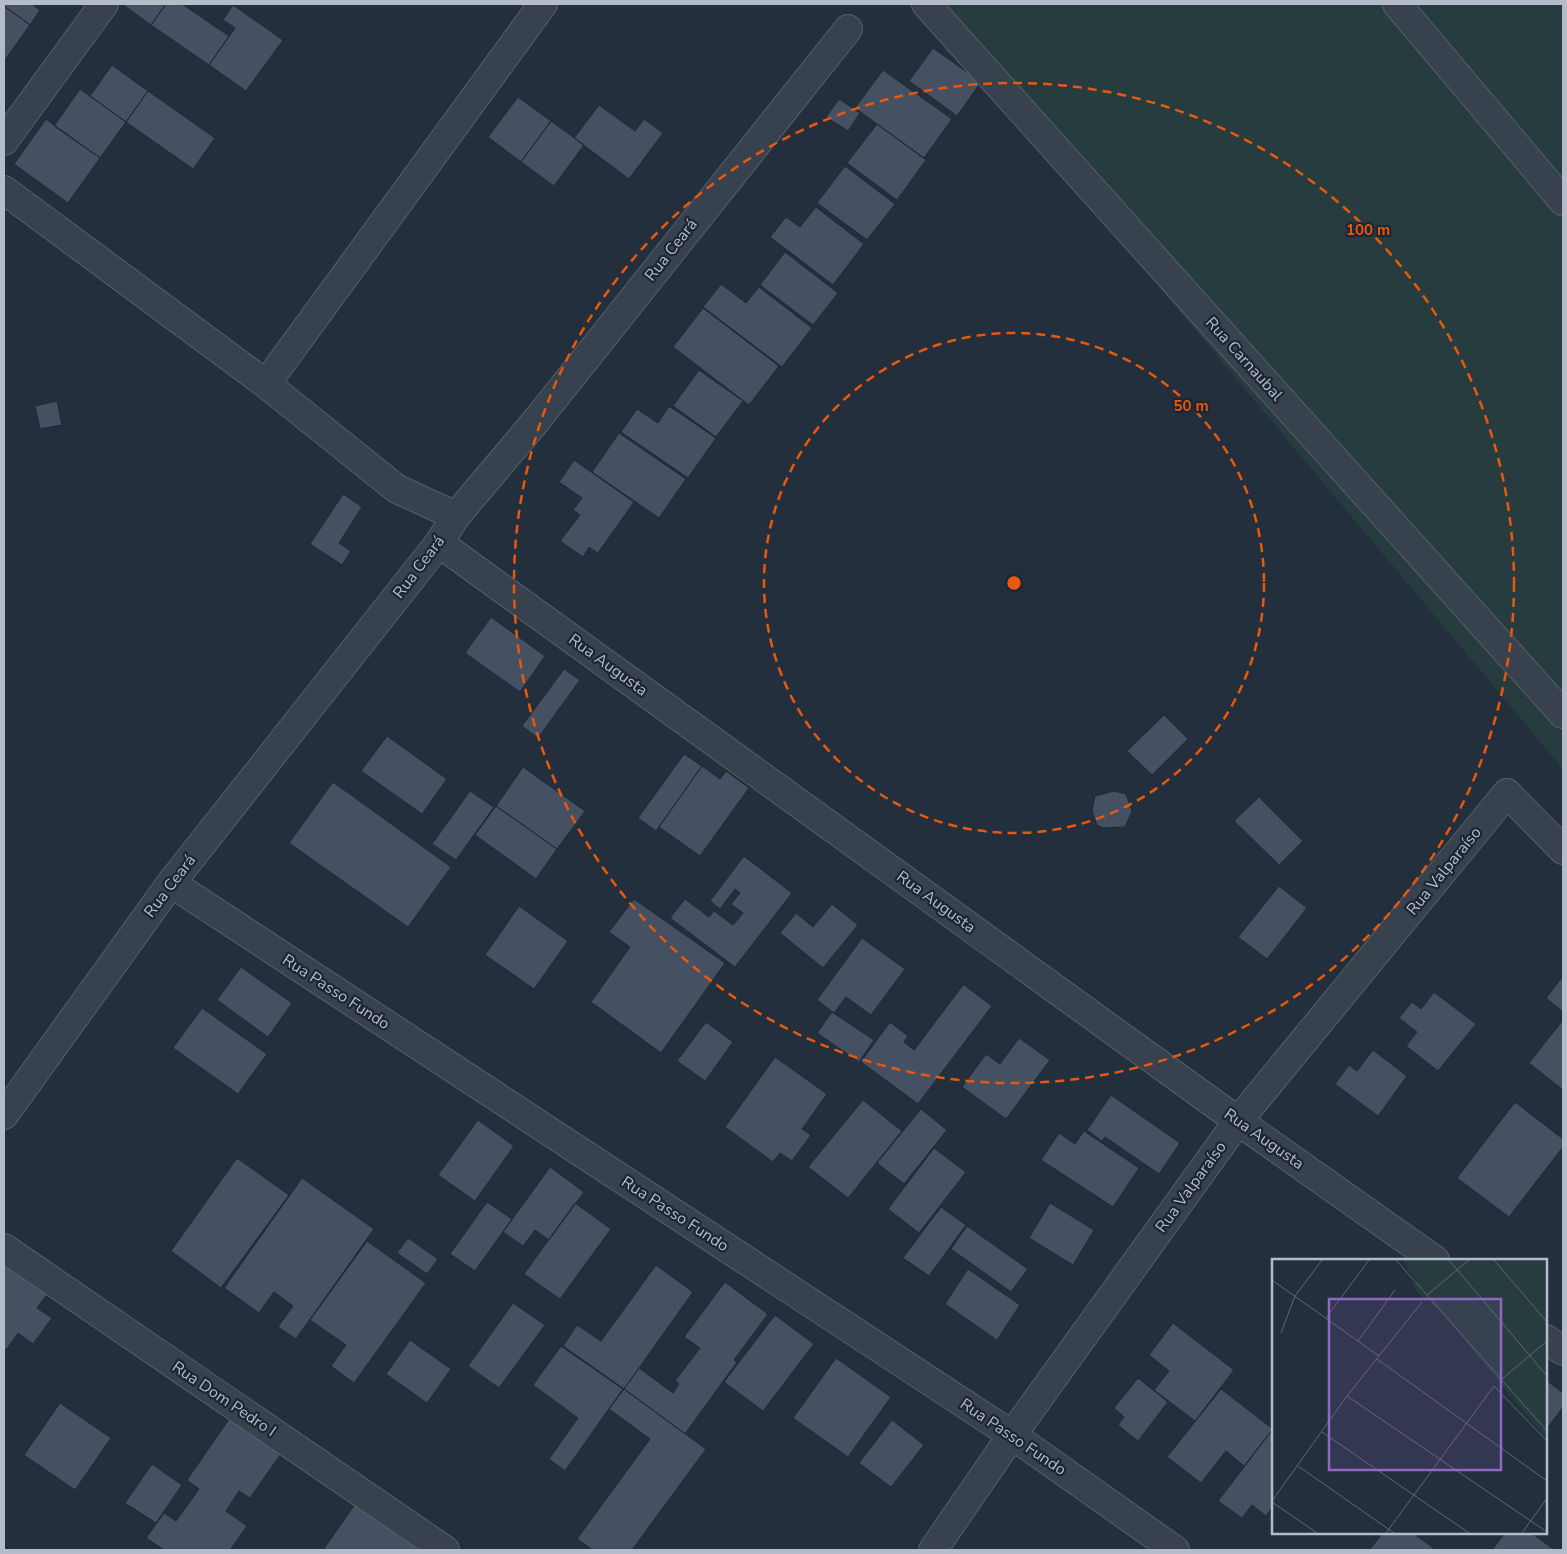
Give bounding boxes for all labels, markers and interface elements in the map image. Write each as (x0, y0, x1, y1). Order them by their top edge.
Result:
street label: Rua Ceará (640, 214, 702, 286)
text: 100 m (1346, 220, 1390, 240)
street label: Rua Carnaubal (1200, 312, 1288, 406)
text: 50 m (1173, 396, 1209, 416)
street label: Rua Ceará (388, 531, 450, 603)
centre of rings (1005, 574, 1023, 592)
street label: Rua Augusta (564, 629, 652, 701)
street label: Rua Valparaíso (1402, 822, 1487, 920)
street label: Rua Ceará (139, 850, 201, 922)
street label: Rua Augusta (892, 866, 980, 938)
street label: Rua Passo Fundo (278, 949, 394, 1035)
street label: Rua Augusta (1220, 1103, 1308, 1175)
street label: Rua Valparaíso (1150, 1137, 1232, 1237)
street label: Rua Passo Fundo (617, 1171, 733, 1257)
inset map (1272, 1259, 1547, 1534)
street label: Rua Dom Pedro I (168, 1356, 280, 1442)
street label: Rua Passo Fundo (956, 1393, 1071, 1481)

